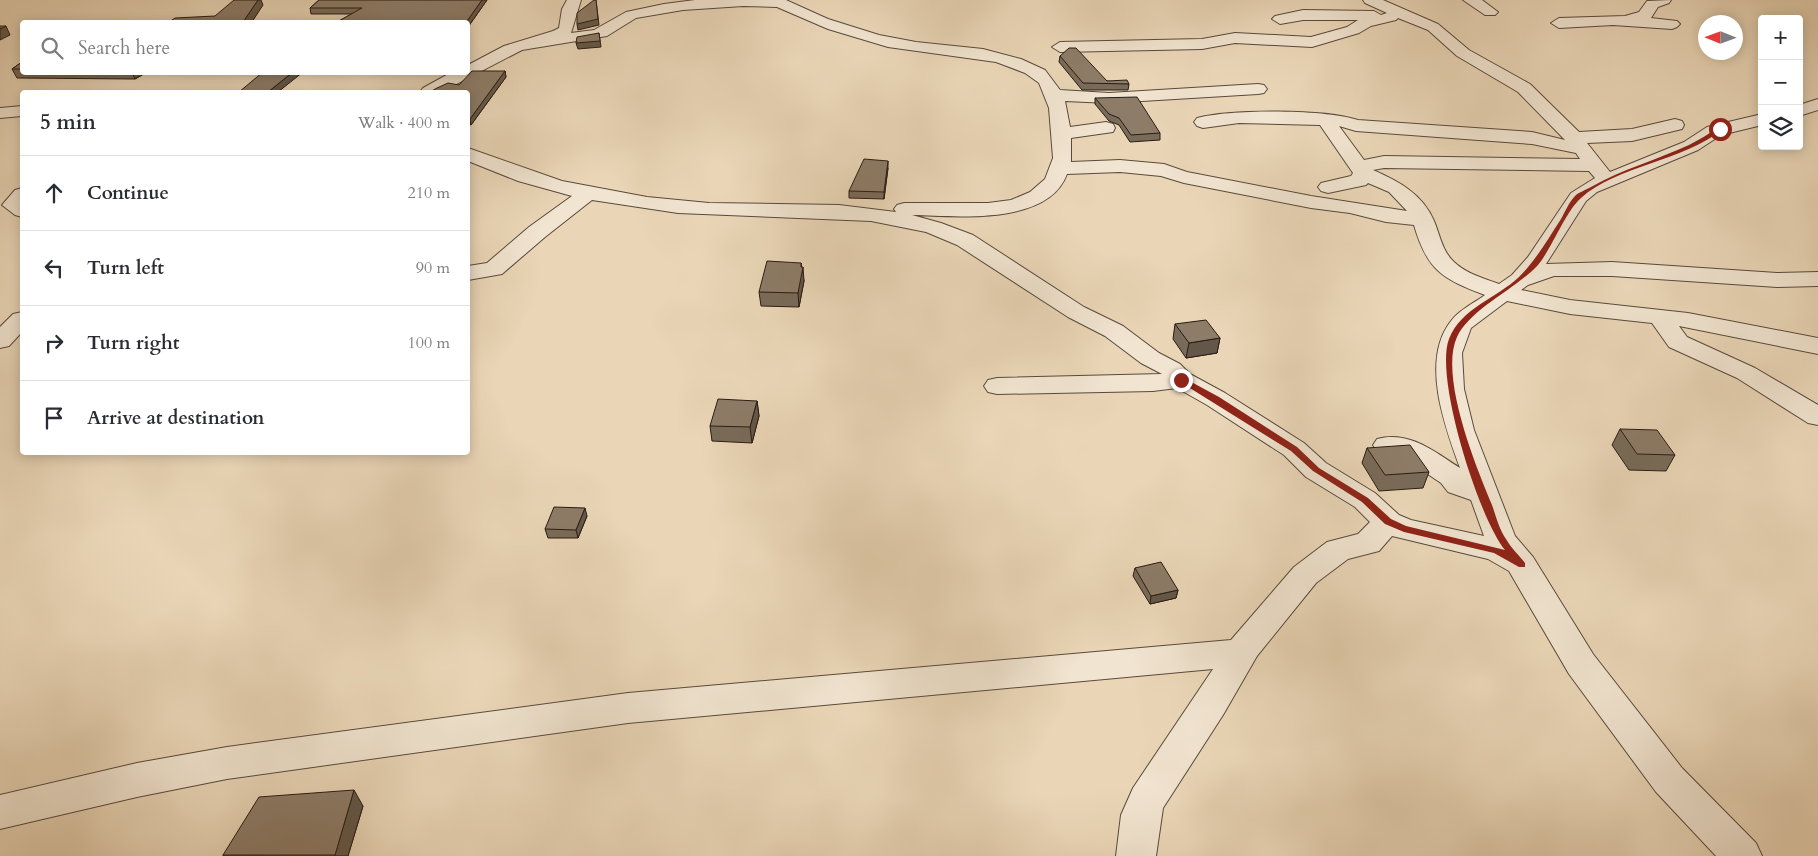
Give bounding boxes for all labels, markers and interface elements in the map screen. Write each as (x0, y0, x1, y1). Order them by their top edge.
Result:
north arrow (1698, 15, 1743, 60)
map controls (1758, 15, 1803, 150)
button: + (1758, 15, 1803, 60)
search box (20, 20, 470, 75)
icon: search (38, 34, 66, 62)
text: Search here (78, 35, 170, 61)
button: − (1758, 60, 1803, 105)
button: layers (1758, 105, 1803, 150)
text: 5 min (40, 108, 96, 137)
text: Walk · 400 m (358, 112, 450, 134)
route start (1709, 118, 1732, 141)
icon: ahead (40, 179, 68, 207)
text: Continue (87, 180, 169, 206)
text: 210 m (408, 182, 450, 204)
icon: left (40, 254, 68, 282)
text: Turn left (87, 255, 164, 281)
text: 90 m (416, 257, 450, 279)
icon: right (40, 329, 68, 357)
text: Turn right (87, 330, 179, 356)
text: 100 m (408, 332, 450, 354)
route end (1170, 369, 1193, 392)
icon: arrive (40, 404, 68, 432)
text: Arrive at destination (87, 405, 264, 431)

